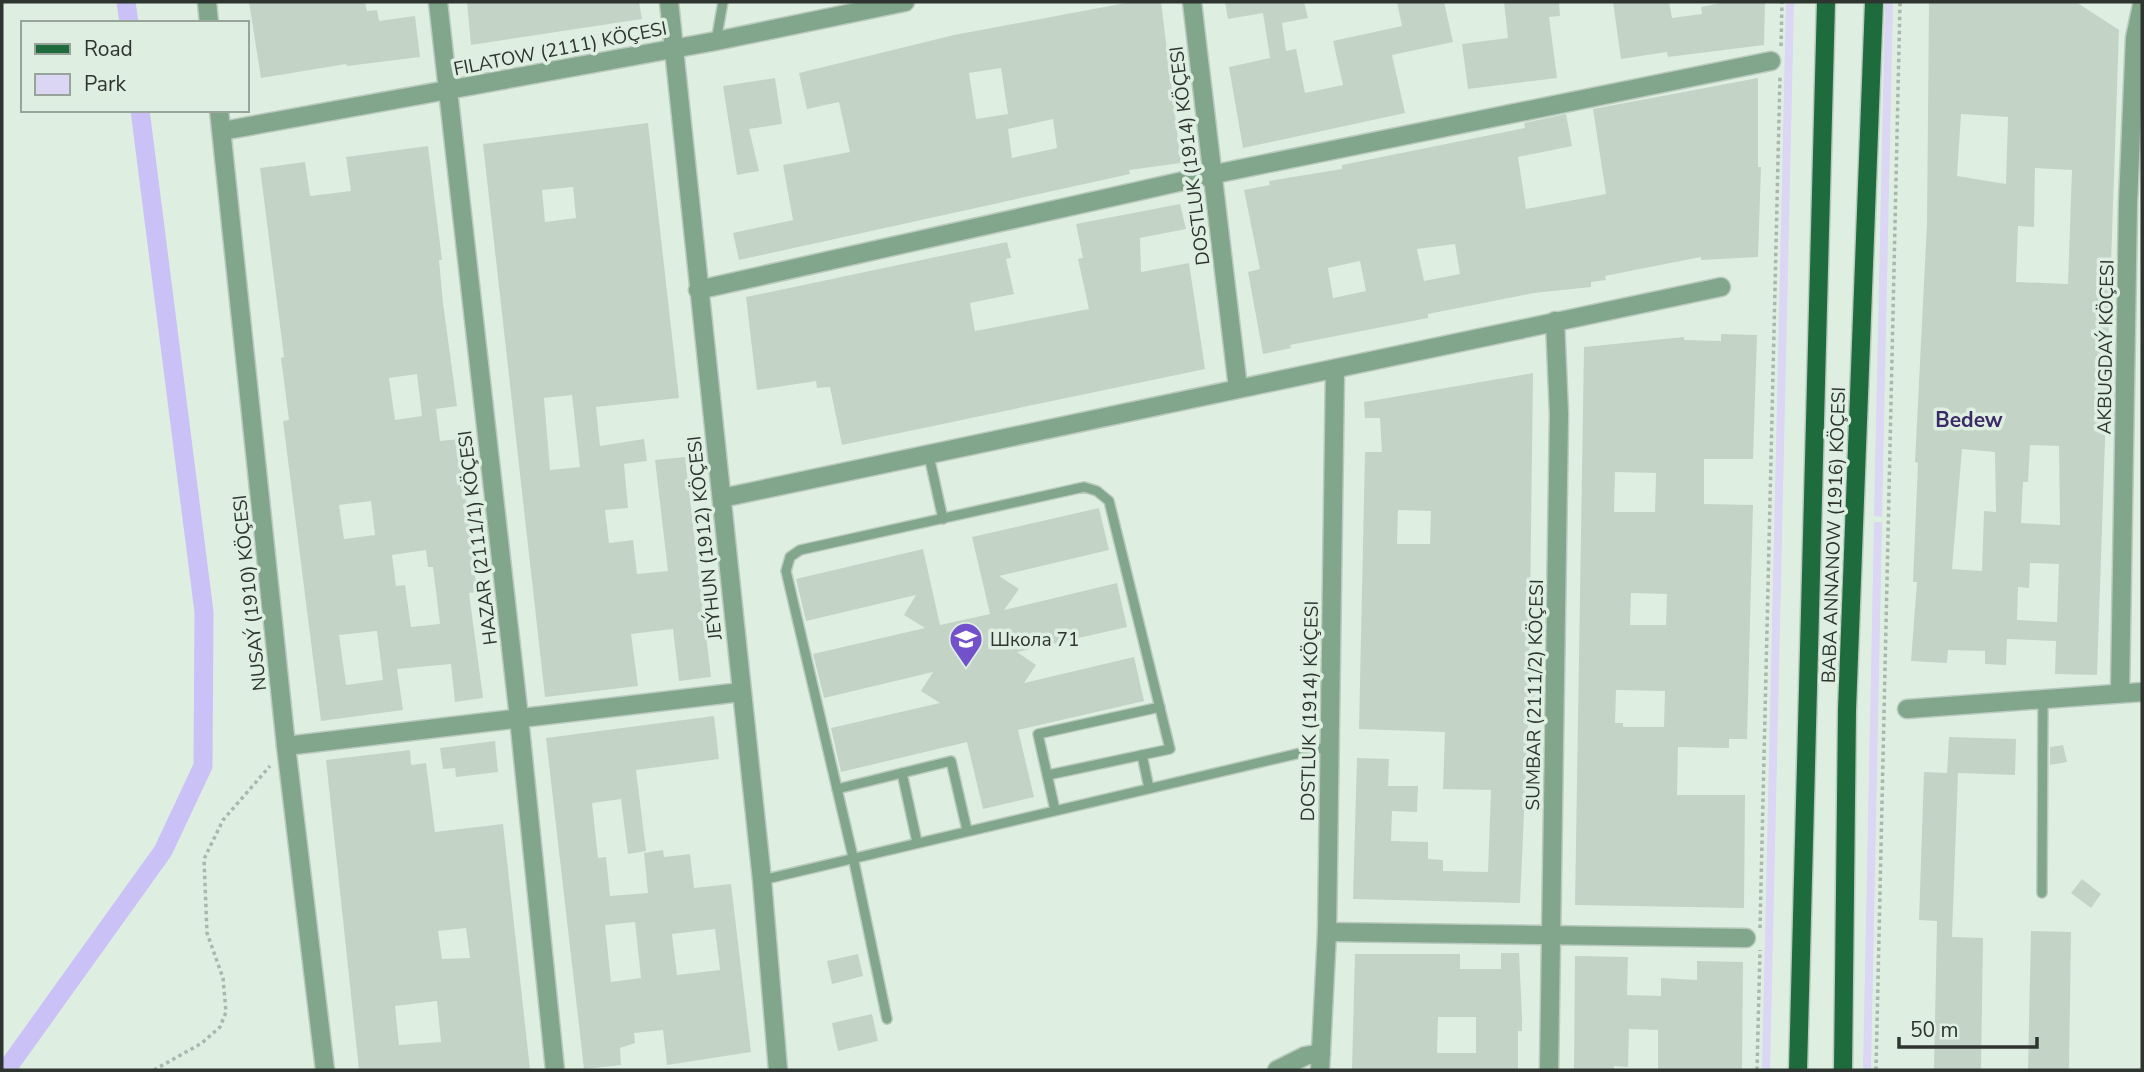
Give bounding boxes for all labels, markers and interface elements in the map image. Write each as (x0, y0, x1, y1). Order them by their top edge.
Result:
street label: FILATOW (2111) KÖÇESI (451, 16, 669, 82)
legend (21, 21, 248, 112)
text: Road (84, 35, 133, 63)
street label: DOSTLUK (1914) KÖÇESI (1164, 45, 1216, 267)
text: Park (84, 70, 126, 98)
street label: AKBUGDAÝ KÖÇESI (2091, 259, 2121, 435)
street label: BABA ANNANOW (1916) KÖÇESI (1816, 386, 1852, 684)
district label: Bedew (1935, 406, 2003, 434)
street label: HAZAR (2111/1) KÖÇESI (452, 429, 504, 647)
street label: JEÝHUN (1912) KÖÇESI (681, 435, 729, 642)
street label: NUSAÝ (1910) KÖÇESI (227, 494, 273, 692)
street label: SUMBAR (2111/2) KÖÇESI (1520, 579, 1550, 811)
street label: DOSTLUK (1914) KÖÇESI (1295, 601, 1325, 822)
school or university icon: Школа 71 (947, 620, 985, 669)
place label: Школа 71 (990, 627, 1079, 653)
scale bar (1899, 1006, 2037, 1050)
text: 50 m (1910, 1016, 1959, 1044)

